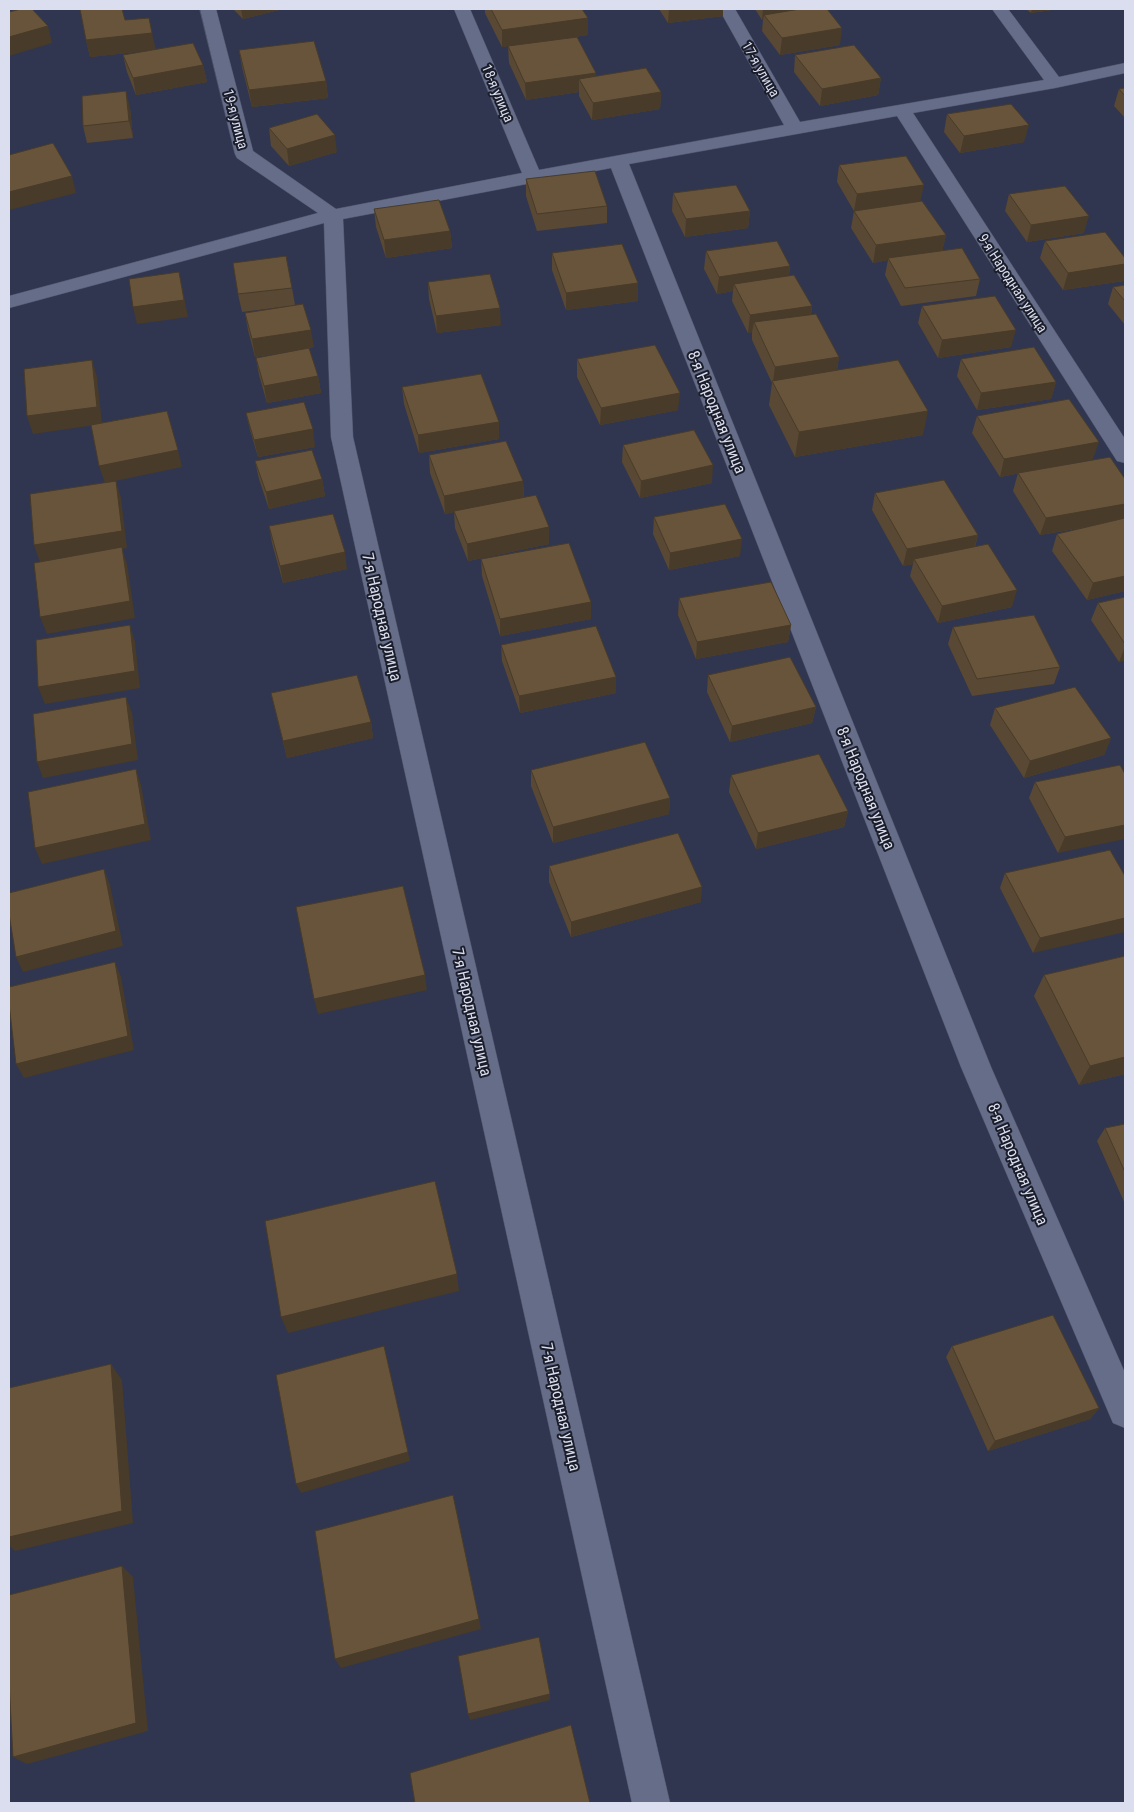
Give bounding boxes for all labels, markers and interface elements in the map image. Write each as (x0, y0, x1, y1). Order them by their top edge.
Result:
street label: 17-я улица (739, 39, 783, 99)
street label: 18-я улица (479, 62, 517, 124)
street label: 19-я улица (220, 87, 252, 151)
street label: 9-я Народная улица (975, 231, 1051, 335)
street label: 8-я Народная улица (684, 348, 750, 476)
street label: 7-я Народная улица (358, 551, 406, 683)
street label: 8-я Народная улица (833, 724, 899, 852)
street label: 7-я Народная улица (448, 946, 496, 1078)
street label: 8-я Народная улица (984, 1100, 1052, 1228)
street label: 7-я Народная улица (537, 1341, 585, 1473)

